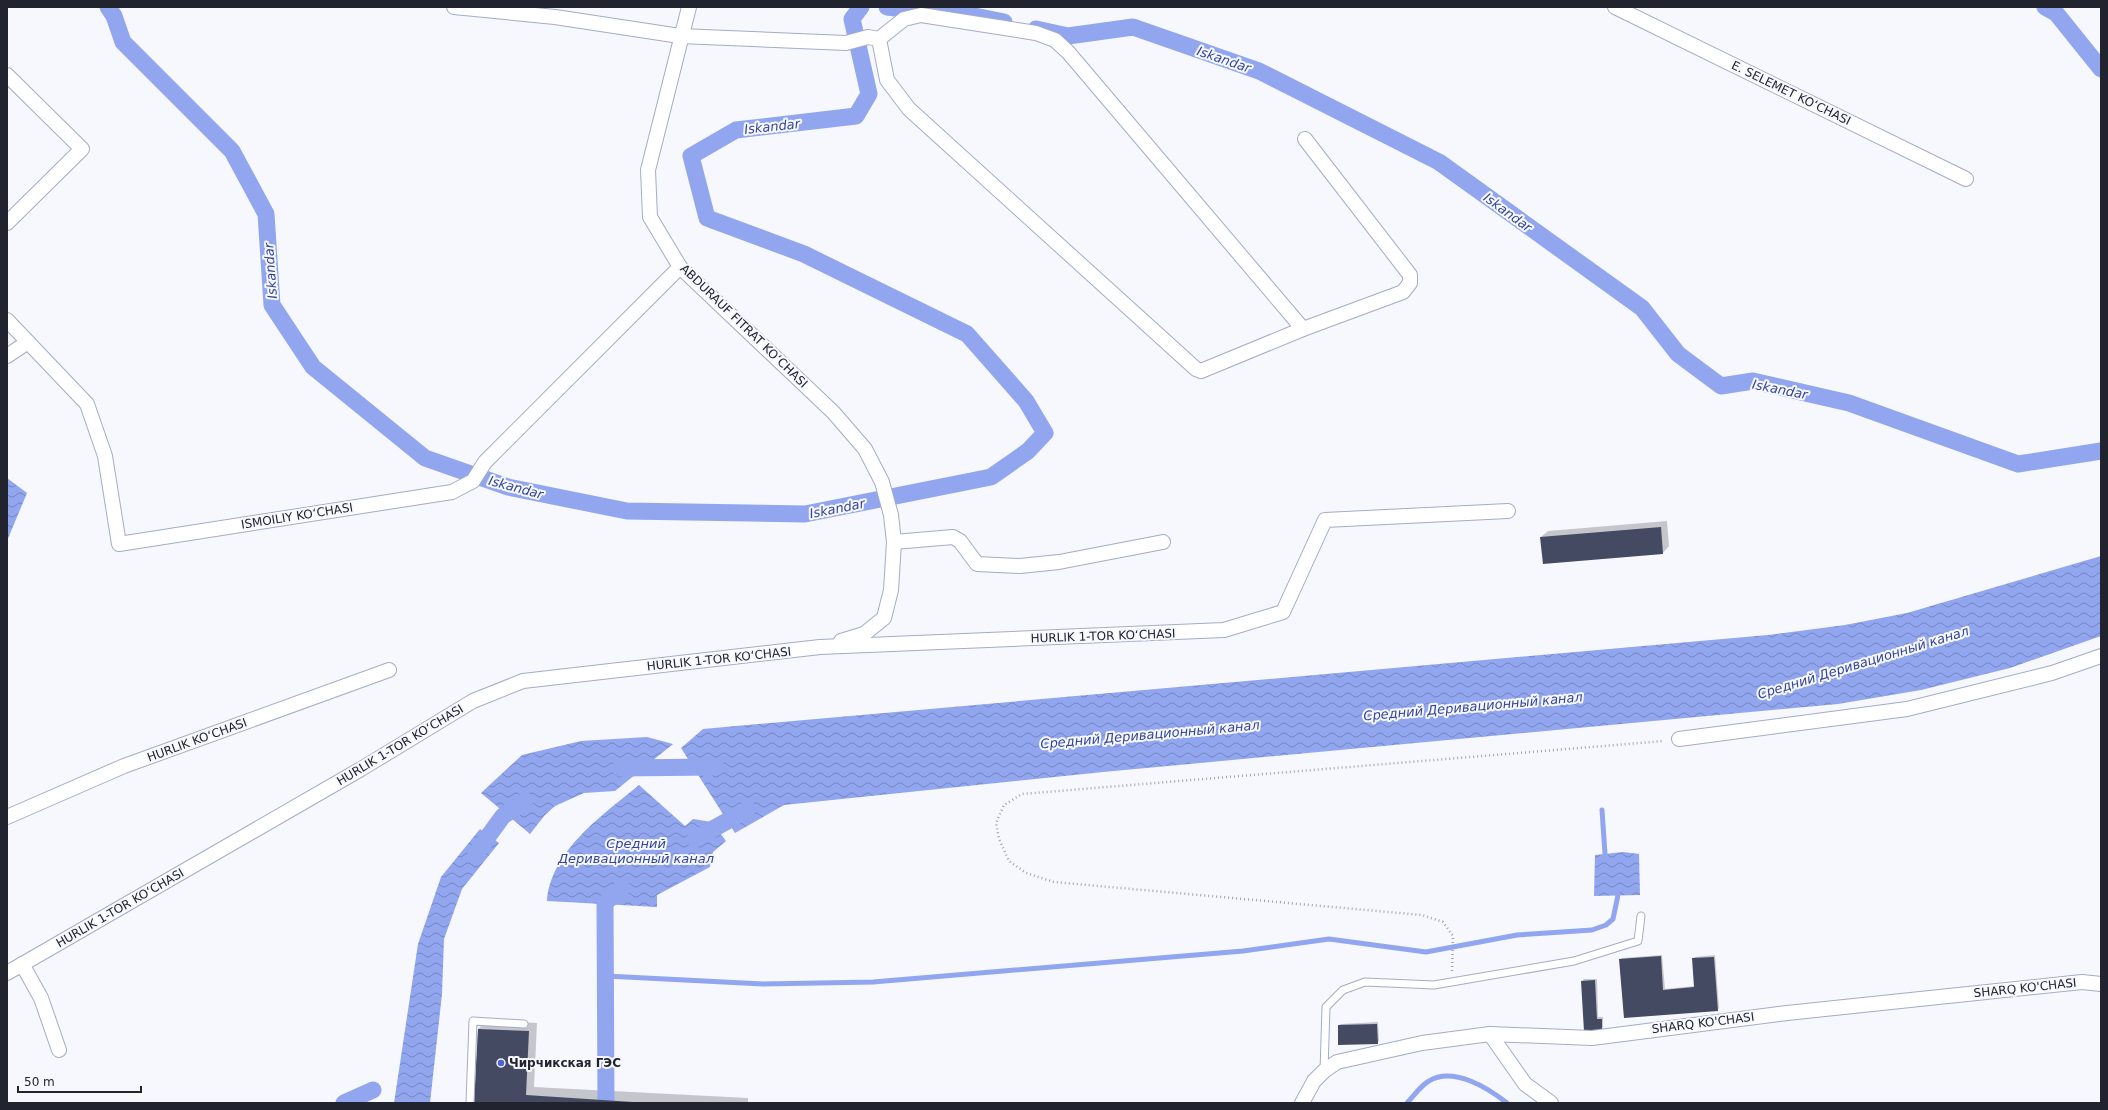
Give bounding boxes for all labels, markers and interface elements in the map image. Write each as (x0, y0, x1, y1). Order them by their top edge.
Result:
water label: Iskandar (1195, 43, 1254, 76)
street label: E. SELEMET KO‘CHASI (1729, 58, 1853, 128)
water label: Iskandar (743, 116, 802, 137)
water label: Iskandar (1481, 190, 1536, 236)
water label: Iskandar (261, 241, 280, 299)
street label: ABDURAUF FITRAT KO‘CHASI (678, 261, 810, 391)
water label: Iskandar (1751, 377, 1810, 403)
water label: Iskandar (487, 473, 546, 502)
water label: Iskandar (808, 495, 868, 521)
street label: ISMOILIY KO‘CHASI (240, 500, 354, 532)
water label: Средний Деривационный канал (1756, 623, 1971, 702)
street label: HURLIK 1-TOR KO‘CHASI (1030, 626, 1176, 646)
street label: HURLIK 1-TOR KO‘CHASI (646, 644, 792, 674)
water label: Средний Деривационный канал (1363, 689, 1583, 724)
street label: HURLIK 1-TOR KO‘CHASI (334, 702, 466, 788)
street label: HURLIK KO‘CHASI (145, 715, 249, 765)
water label: Средний Деривационный канал (1040, 717, 1260, 752)
water label: Средний Деривационный канал (557, 836, 714, 866)
street label: HURLIK 1-TOR KO‘CHASI (54, 866, 186, 950)
street label: SHARQ KO'CHASI (1973, 976, 2077, 1000)
street label: SHARQ KO'CHASI (1651, 1010, 1755, 1036)
place label: Чирчикская ГЭС (509, 1056, 621, 1070)
marker: Чирчикская ГЭС (496, 1058, 506, 1068)
scale bar (18, 1068, 141, 1094)
text: 50 m (24, 1075, 55, 1089)

